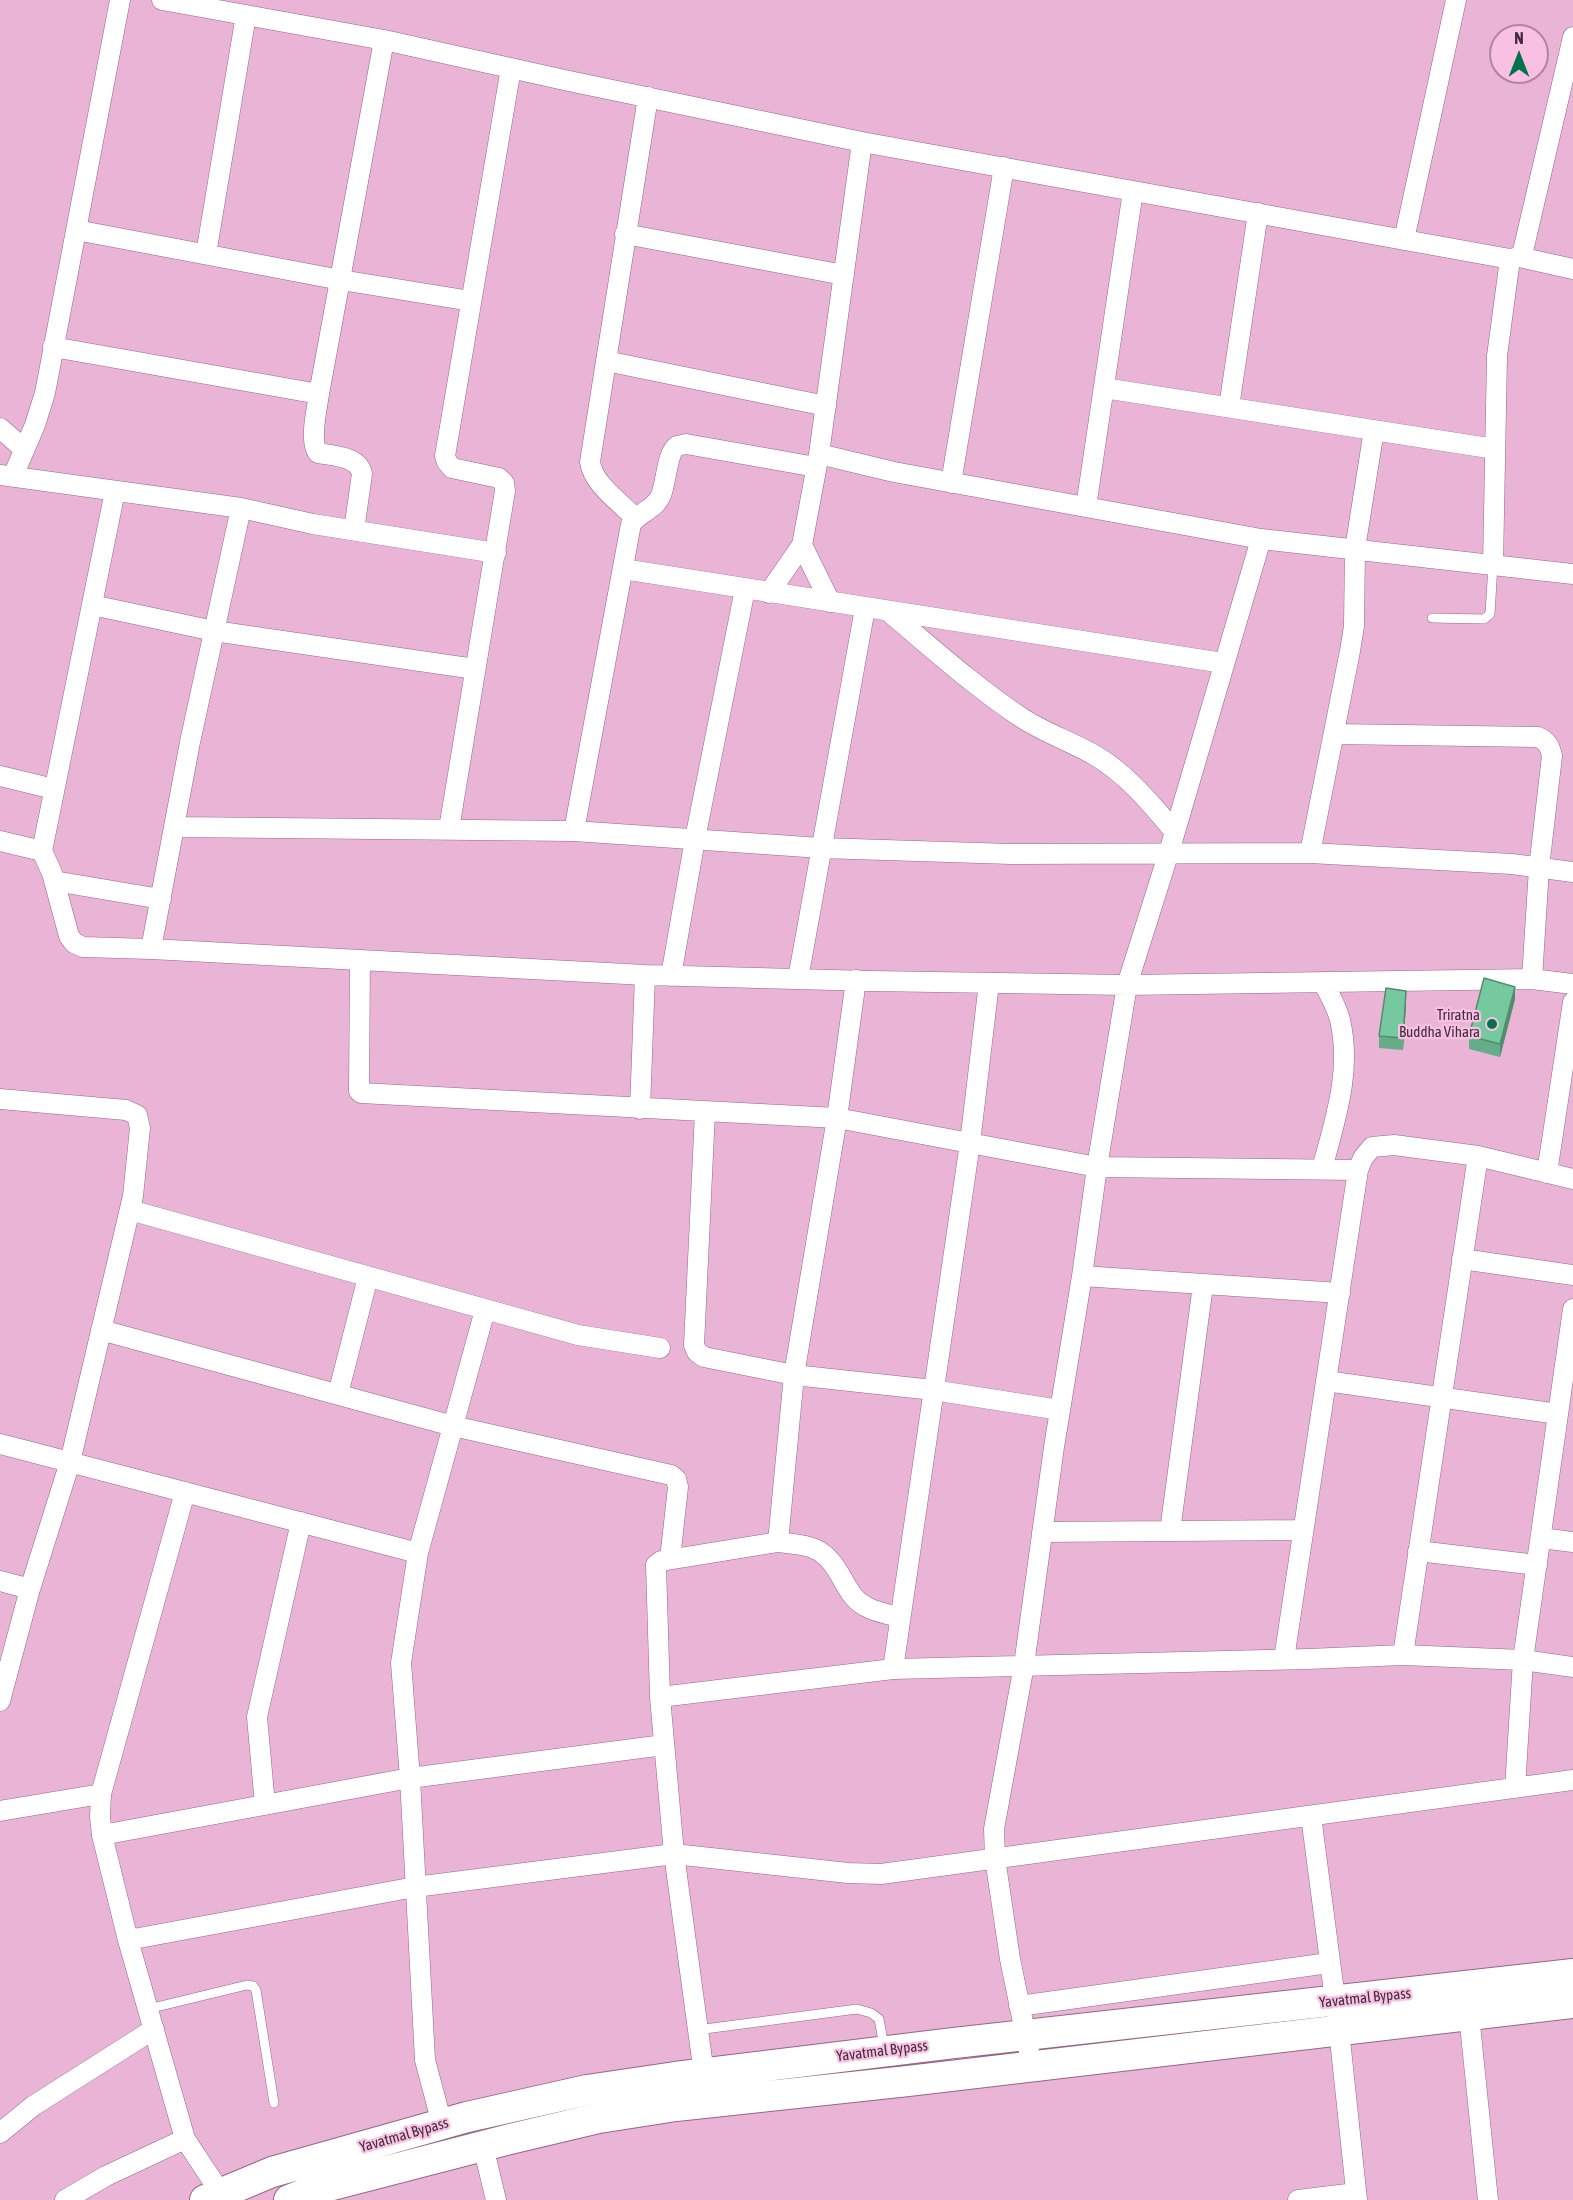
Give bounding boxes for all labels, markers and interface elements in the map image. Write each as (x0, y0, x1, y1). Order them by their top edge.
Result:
north arrow (1489, 24, 1549, 84)
text: N (1514, 29, 1524, 47)
place label: Triratna Buddha Vihara (1399, 1006, 1480, 1041)
marker: Triratna Buddha Vihara (1485, 1017, 1499, 1031)
street label: Yavatmal Bypass (1318, 1984, 1412, 2012)
street label: Yavatmal Bypass (835, 2036, 929, 2066)
street label: Yavatmal Bypass (357, 2114, 451, 2156)

